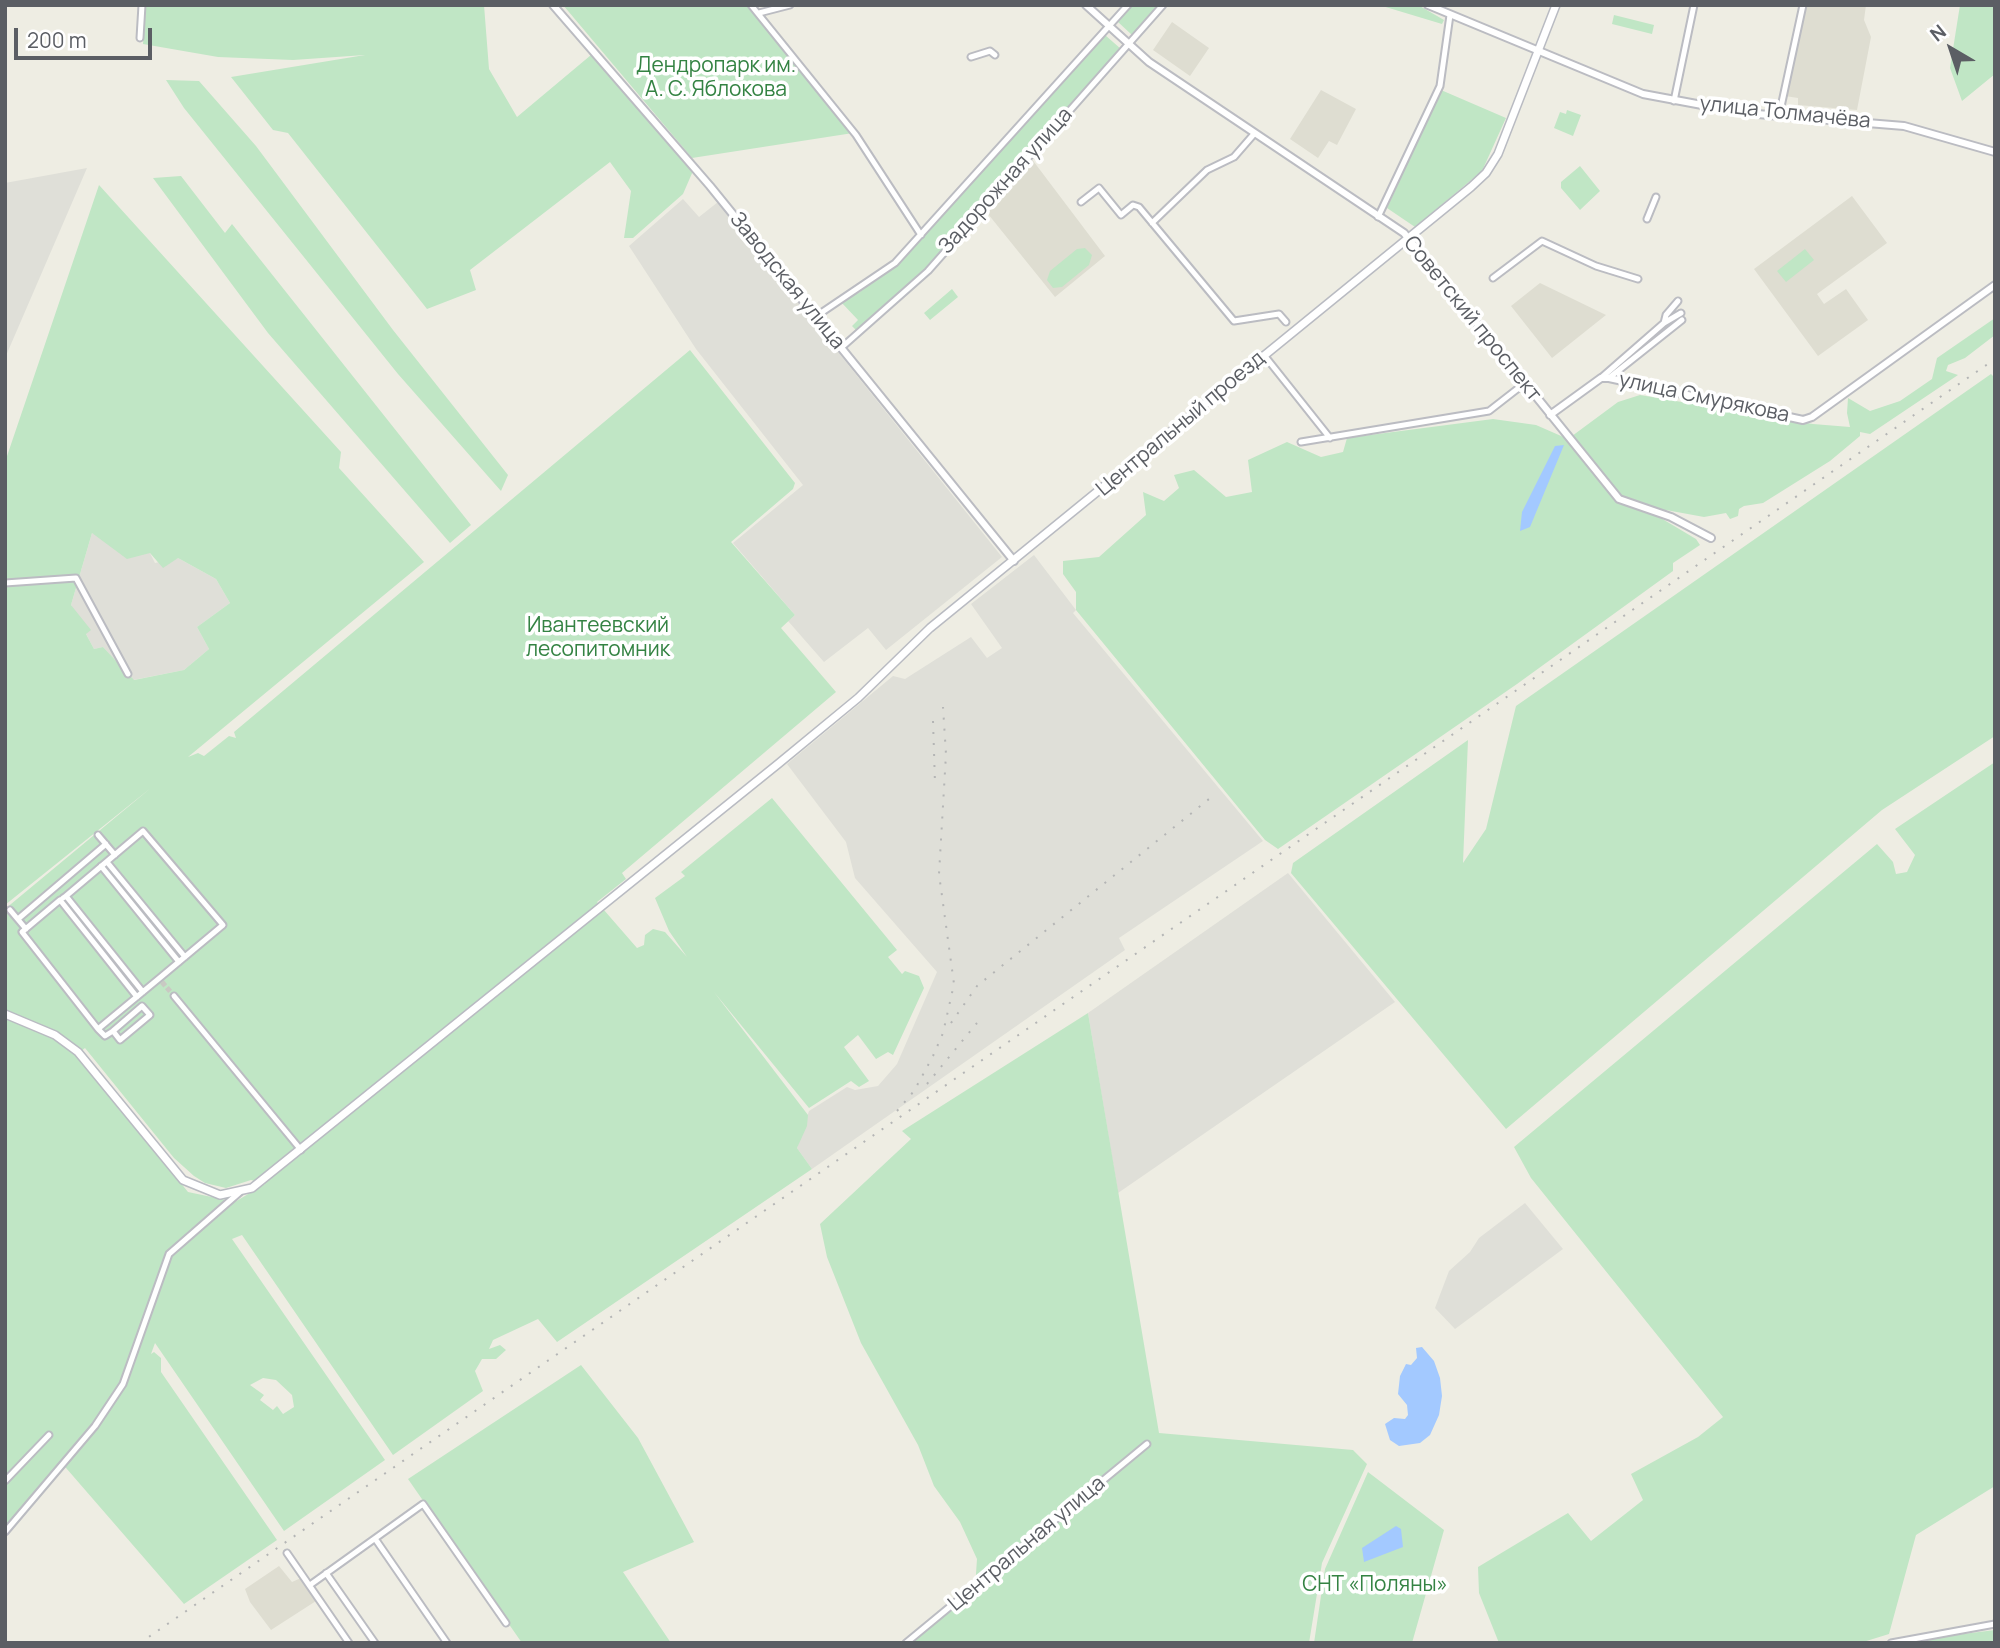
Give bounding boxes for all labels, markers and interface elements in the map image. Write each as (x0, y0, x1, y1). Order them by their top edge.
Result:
scale bar (18, 14, 156, 58)
north arrow (1916, 14, 1986, 84)
text: N (1924, 18, 1951, 47)
text: 200 m (27, 26, 87, 54)
park label: Дендропарк им. А. С. Яблокова (636, 53, 796, 103)
street label: улица Толмачёва (1698, 91, 1872, 135)
street label: Задорожная улица (934, 103, 1078, 259)
street label: Заводская улица (724, 207, 850, 355)
street label: Советский проспект (1398, 231, 1546, 407)
street label: Центральный проезд (1092, 346, 1270, 502)
street label: улица Смурякова (1616, 368, 1792, 428)
park label: Ивантеевский лесопитомник (526, 613, 670, 663)
street label: Центральная улица (944, 1471, 1110, 1617)
park label: СНТ «Поляны» (1302, 1572, 1448, 1598)

